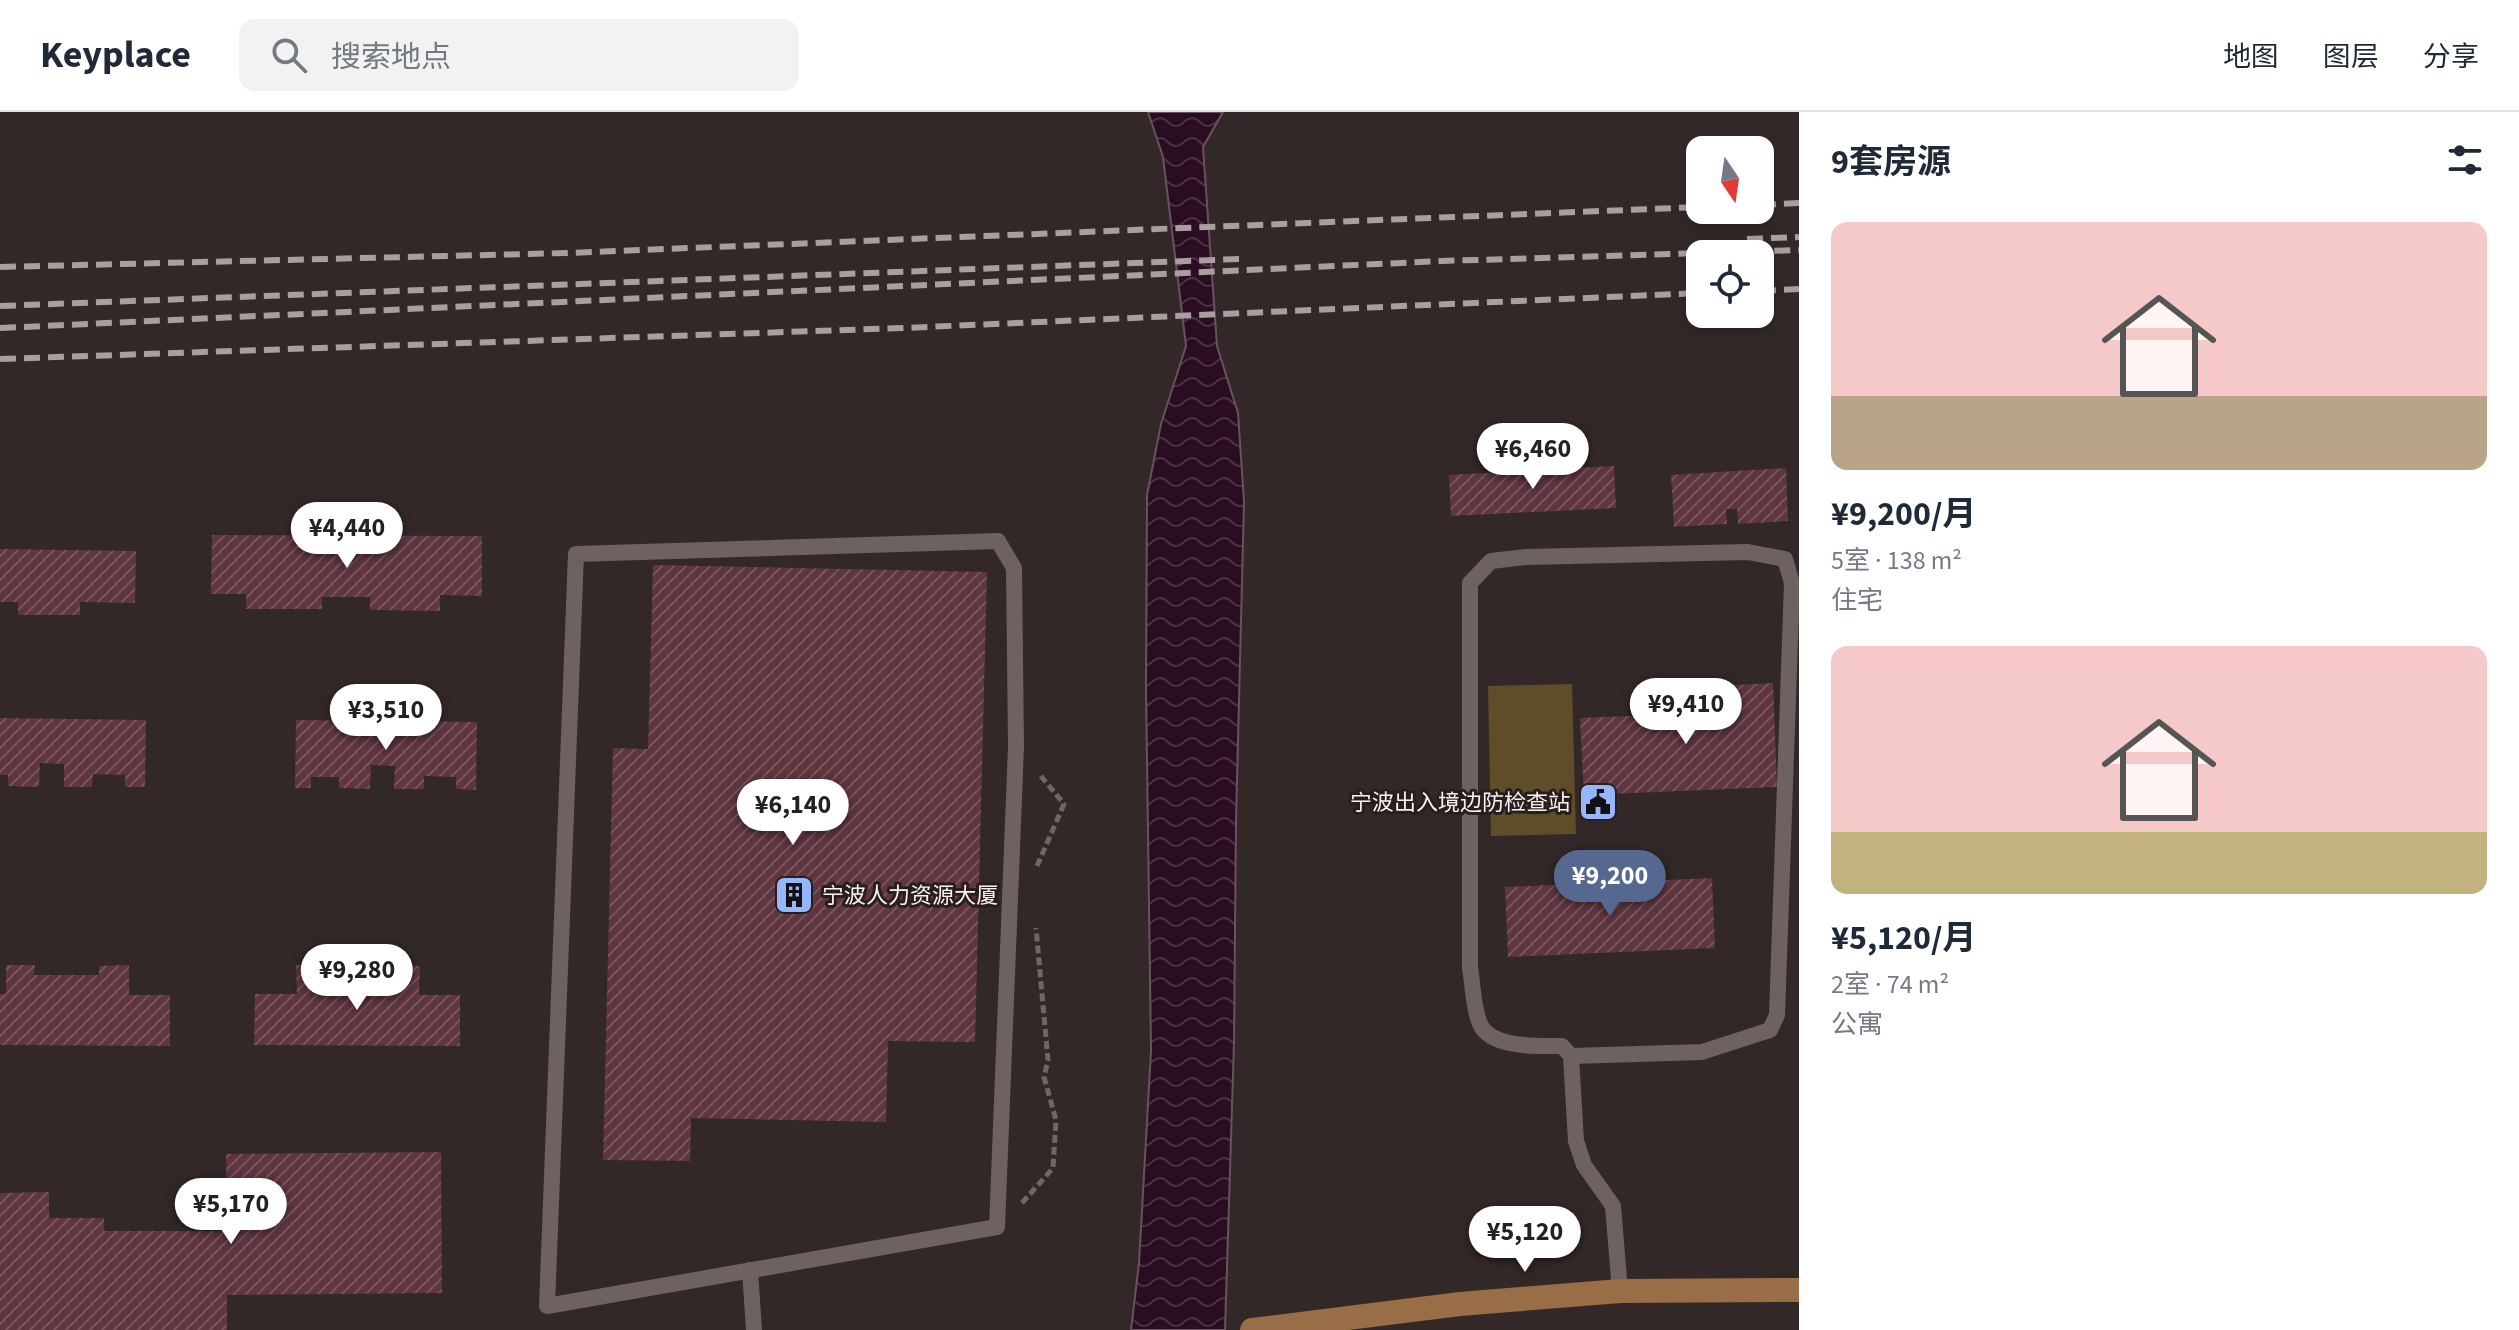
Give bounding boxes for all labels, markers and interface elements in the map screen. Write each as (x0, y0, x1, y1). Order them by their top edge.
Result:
search box (239, 19, 799, 91)
text: Keyplace (40, 28, 191, 82)
icon: search (267, 33, 311, 77)
text: 搜索地点 (331, 36, 451, 79)
text: 地图 (2223, 37, 2279, 77)
text: 图层 (2323, 37, 2379, 77)
text: 分享 (2423, 37, 2479, 77)
north arrow (1686, 136, 1774, 224)
map controls (1686, 136, 1774, 328)
text: 9套房源 (1831, 138, 1951, 187)
icon: filters (2443, 138, 2487, 182)
button: locate (1686, 240, 1774, 328)
icon: home (2087, 274, 2231, 418)
pin: ¥6,460 (1468, 423, 1598, 491)
text: ¥6,460 (1495, 430, 1571, 467)
text: ¥9,200/月 (1831, 490, 1977, 539)
pin: ¥4,440 (282, 502, 412, 570)
text: ¥4,440 (309, 509, 385, 546)
text: 5室 · 138 m² (1831, 542, 1962, 579)
text: 住宅 (1831, 582, 1883, 619)
pin: ¥9,410 (1621, 678, 1751, 746)
pin: ¥3,510 (321, 684, 451, 752)
text: ¥9,410 (1648, 685, 1724, 722)
text: ¥3,510 (348, 691, 424, 728)
icon: home (2087, 698, 2231, 842)
pin: ¥6,140 (728, 779, 858, 847)
public building icon: 宁波出入境边防检查站 (1577, 781, 1619, 823)
text: ¥6,140 (755, 786, 831, 823)
place label: 宁波出入境边防检查站 (1350, 787, 1570, 819)
pin: ¥9,200 (1545, 850, 1675, 918)
text: ¥9,200 (1572, 857, 1648, 894)
building icon: 宁波人力资源大厦 (773, 874, 815, 916)
place label: 宁波人力资源大厦 (822, 880, 998, 912)
text: ¥5,120/月 (1831, 914, 1977, 963)
pin: ¥9,280 (292, 944, 422, 1012)
text: ¥9,280 (319, 951, 395, 988)
text: 2室 · 74 m² (1831, 966, 1949, 1003)
text: 公寓 (1831, 1006, 1883, 1043)
pin: ¥5,170 (166, 1178, 296, 1246)
text: ¥5,170 (193, 1185, 269, 1222)
pin: ¥5,120 (1460, 1206, 1590, 1274)
text: ¥5,120 (1487, 1213, 1563, 1250)

